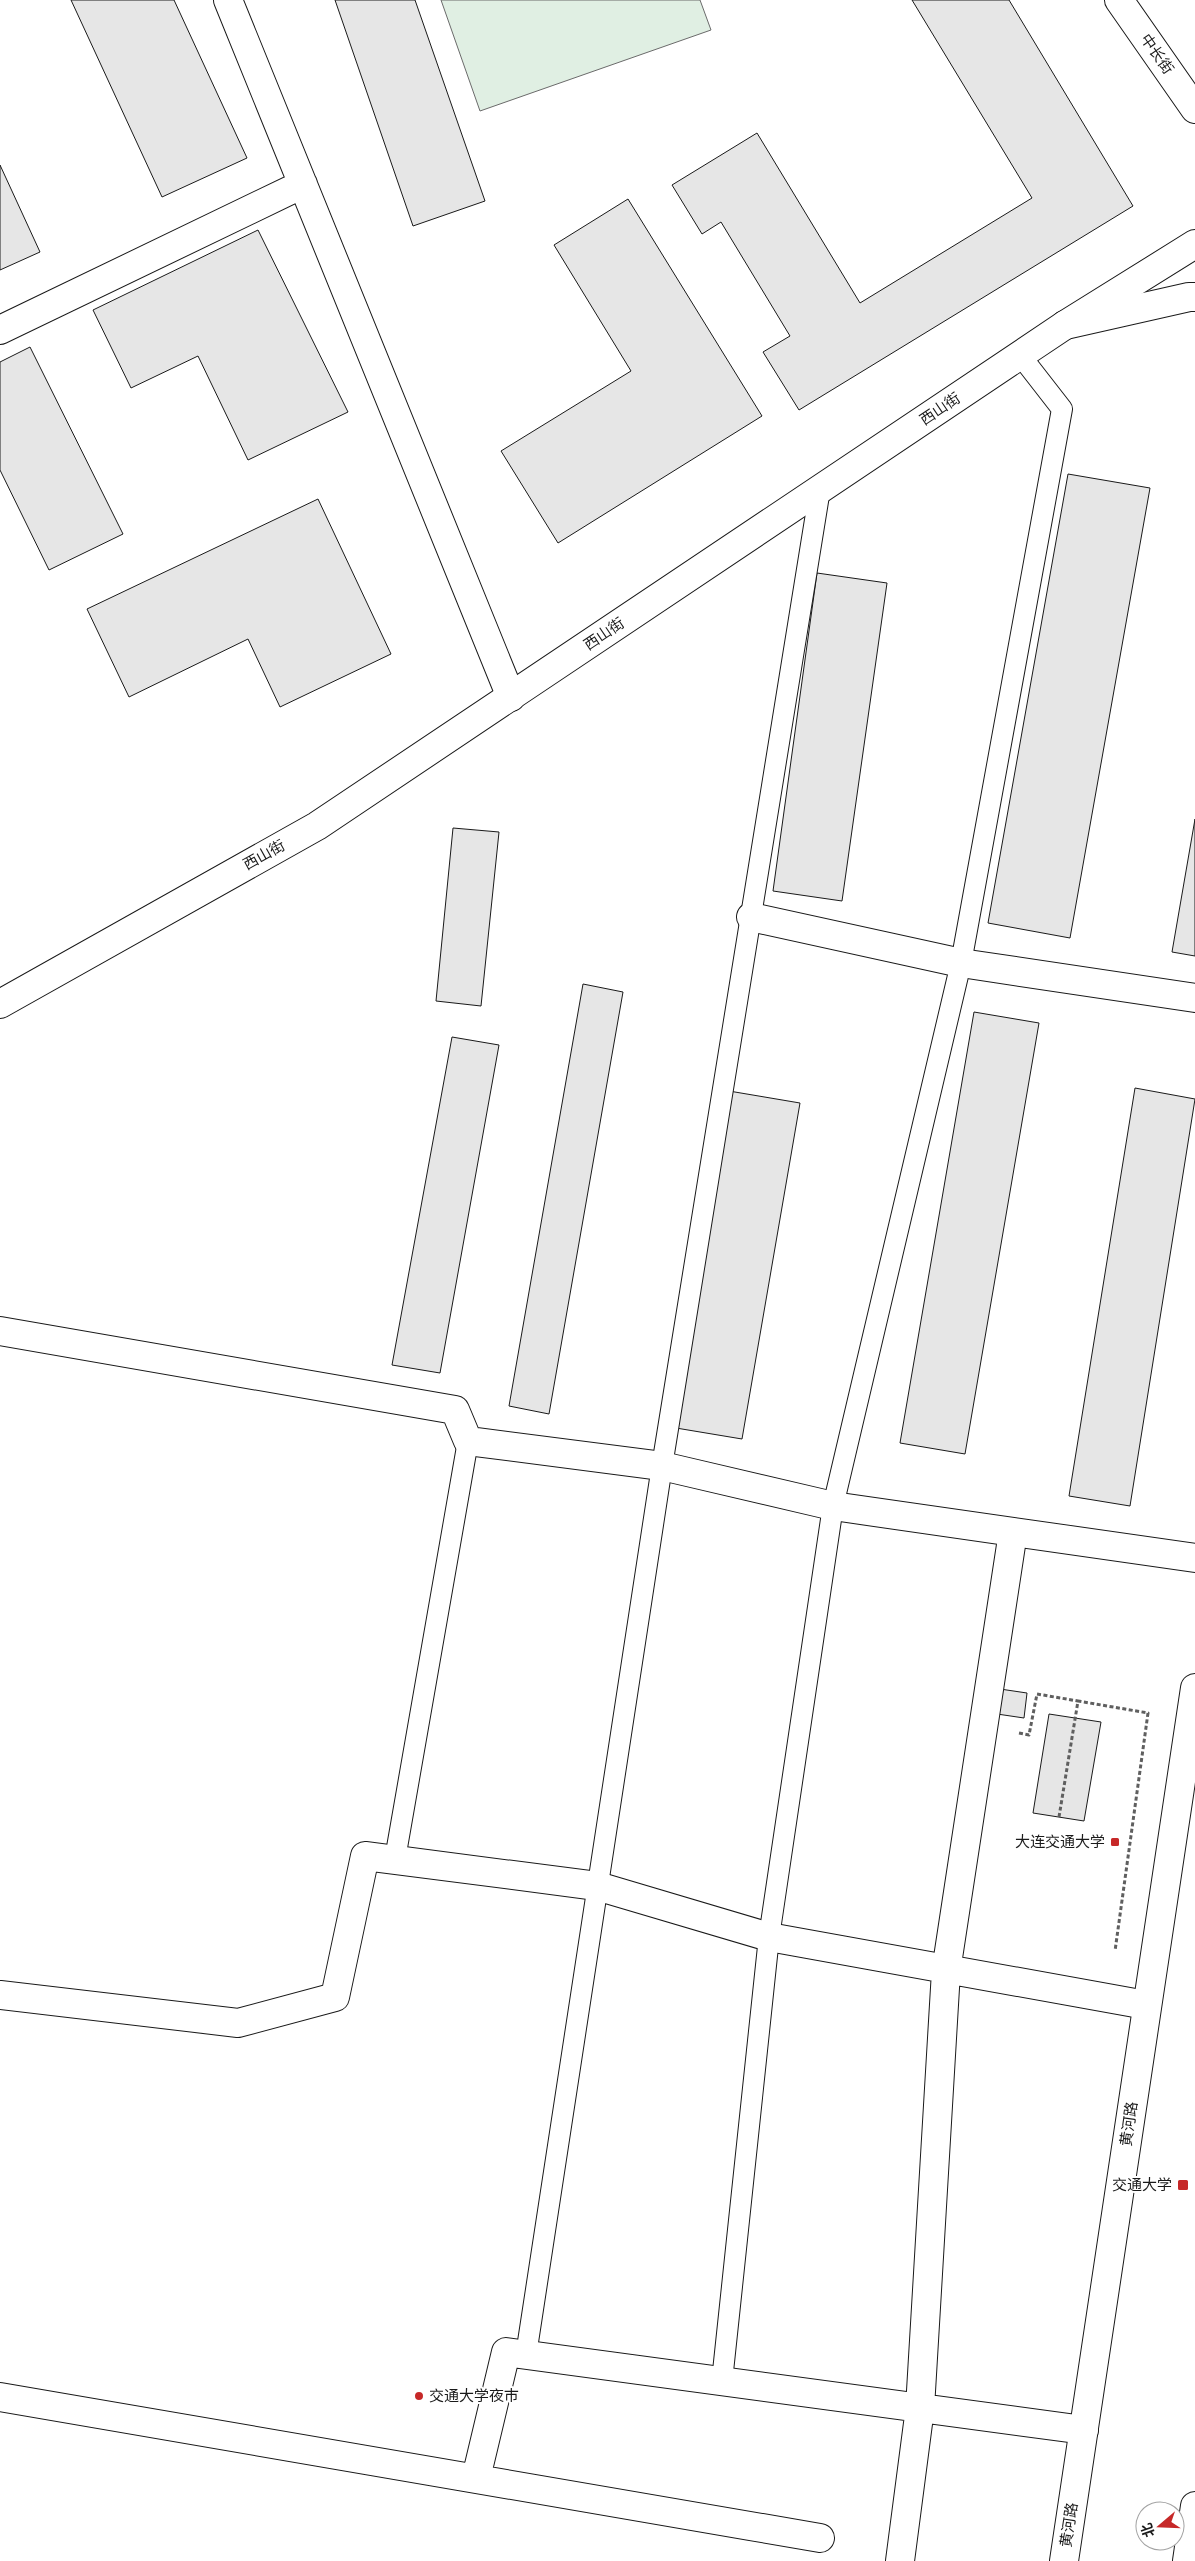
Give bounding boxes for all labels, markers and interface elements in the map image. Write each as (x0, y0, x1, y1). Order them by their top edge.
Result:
street label: 中长街 (1137, 30, 1178, 78)
street label: 西山街 (916, 388, 964, 429)
street label: 西山街 (580, 613, 628, 654)
street label: 西山街 (239, 835, 288, 874)
place label: 大连交通大学 (1015, 1832, 1105, 1851)
marker: 大连交通大学 (1109, 1836, 1121, 1848)
street label: 黄河路 (1116, 2100, 1141, 2148)
place label: 交通大学 (1112, 2175, 1172, 2194)
marker: 交通大学 (1176, 2178, 1190, 2192)
place label: 交通大学夜巿 (429, 2386, 519, 2405)
marker: 交通大学夜巿 (413, 2390, 425, 2402)
street label: 黄河路 (1056, 2501, 1081, 2549)
north arrow (1135, 2501, 1185, 2551)
text: 北 (1137, 2521, 1158, 2540)

